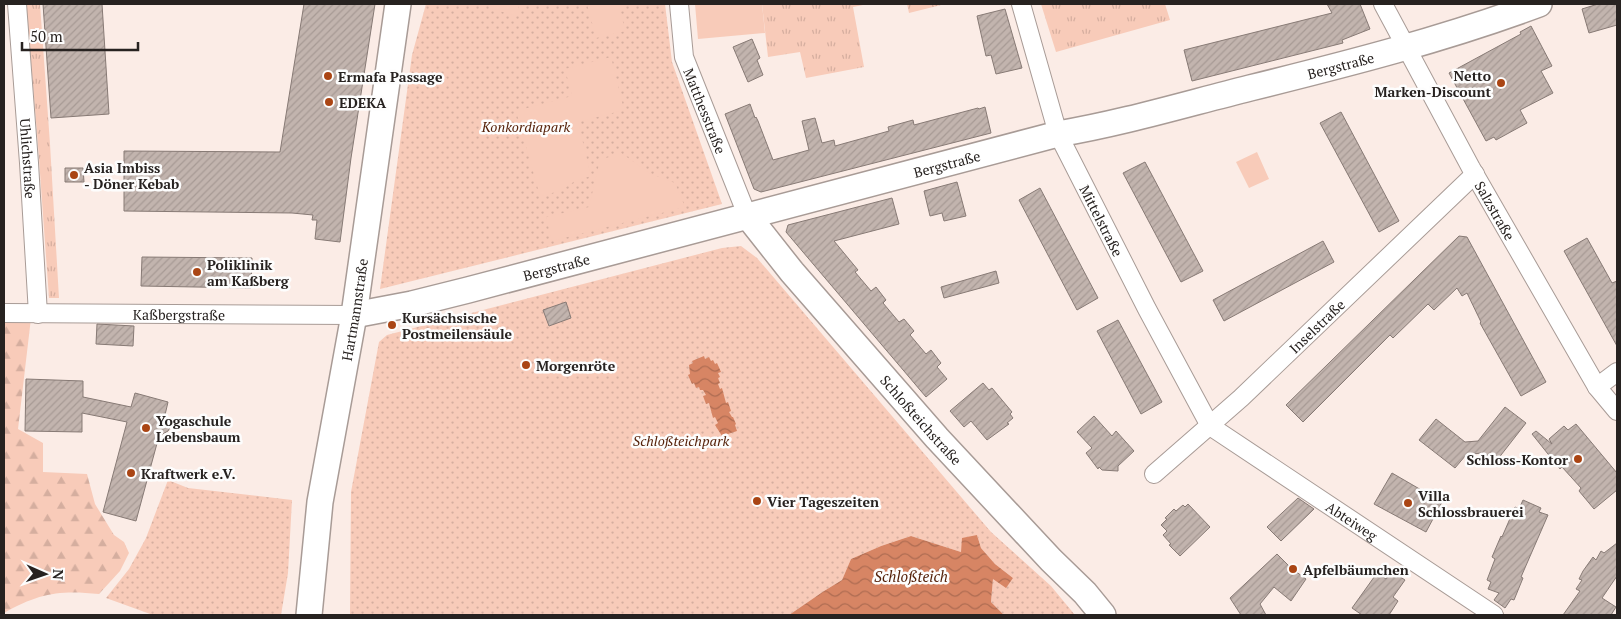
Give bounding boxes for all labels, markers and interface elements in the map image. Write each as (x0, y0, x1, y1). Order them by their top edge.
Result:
scale bar (22, 20, 139, 52)
text: 50 m (30, 26, 63, 46)
street label: Bergstraße (1305, 47, 1376, 83)
street label: Matthesstraße (680, 65, 731, 156)
place label: Netto Marken-Discount (1374, 66, 1491, 101)
place label: Ermafa Passage (338, 67, 443, 86)
marker: Ermafa Passage (322, 70, 334, 82)
marker: Netto Marken-Discount (1495, 77, 1507, 89)
place label: EDEKA (339, 93, 387, 112)
marker: EDEKA (323, 96, 335, 108)
park label: Konkordiapark (481, 117, 571, 136)
street label: Uhlichstraße (16, 118, 41, 199)
street label: Bergstraße (911, 146, 982, 181)
place label: Asia Imbiss - Döner Kebab (84, 158, 179, 193)
marker: Asia Imbiss - Döner Kebab (68, 169, 80, 181)
street label: Salzstraße (1471, 177, 1520, 243)
street label: Mittelstraße (1076, 181, 1128, 259)
street label: Bergstraße (521, 249, 592, 285)
place label: Poliklinik am Kaßberg (207, 255, 290, 290)
street label: Hartmannstraße (336, 257, 371, 362)
marker: Poliklinik am Kaßberg (191, 266, 203, 278)
street label: Inselstraße (1285, 295, 1348, 357)
street label: Kaßbergstraße (133, 304, 225, 324)
place label: Kursächsische Postmeilensäule (402, 308, 513, 343)
marker: Kursächsische Postmeilensäule (386, 319, 398, 331)
place label: Morgenröte (536, 356, 616, 375)
marker: Morgenröte (520, 359, 532, 371)
street label: Schloßteichstraße (877, 371, 966, 469)
place label: Yogaschule Lebensbaum (156, 411, 241, 446)
marker: Yogaschule Lebensbaum (140, 422, 152, 434)
park label: Schloßteichpark (633, 431, 729, 450)
place label: Schloss-Kontor (1466, 450, 1568, 469)
marker: Schloss-Kontor (1572, 453, 1584, 465)
place label: Kraftwerk e.V. (141, 464, 236, 483)
marker: Kraftwerk e.V. (125, 467, 137, 479)
place label: Villa Schlossbrauerei (1418, 486, 1524, 521)
place label: Vier Tageszeiten (767, 492, 879, 511)
marker: Vier Tageszeiten (751, 495, 763, 507)
street label: Abteiweg (1323, 497, 1382, 545)
marker: Villa Schlossbrauerei (1402, 497, 1414, 509)
north arrow (20, 549, 70, 599)
place label: Apfelbäumchen (1303, 560, 1409, 579)
marker: Apfelbäumchen (1287, 563, 1299, 575)
water label: Schloßteich (874, 566, 948, 586)
text: N (49, 569, 68, 580)

